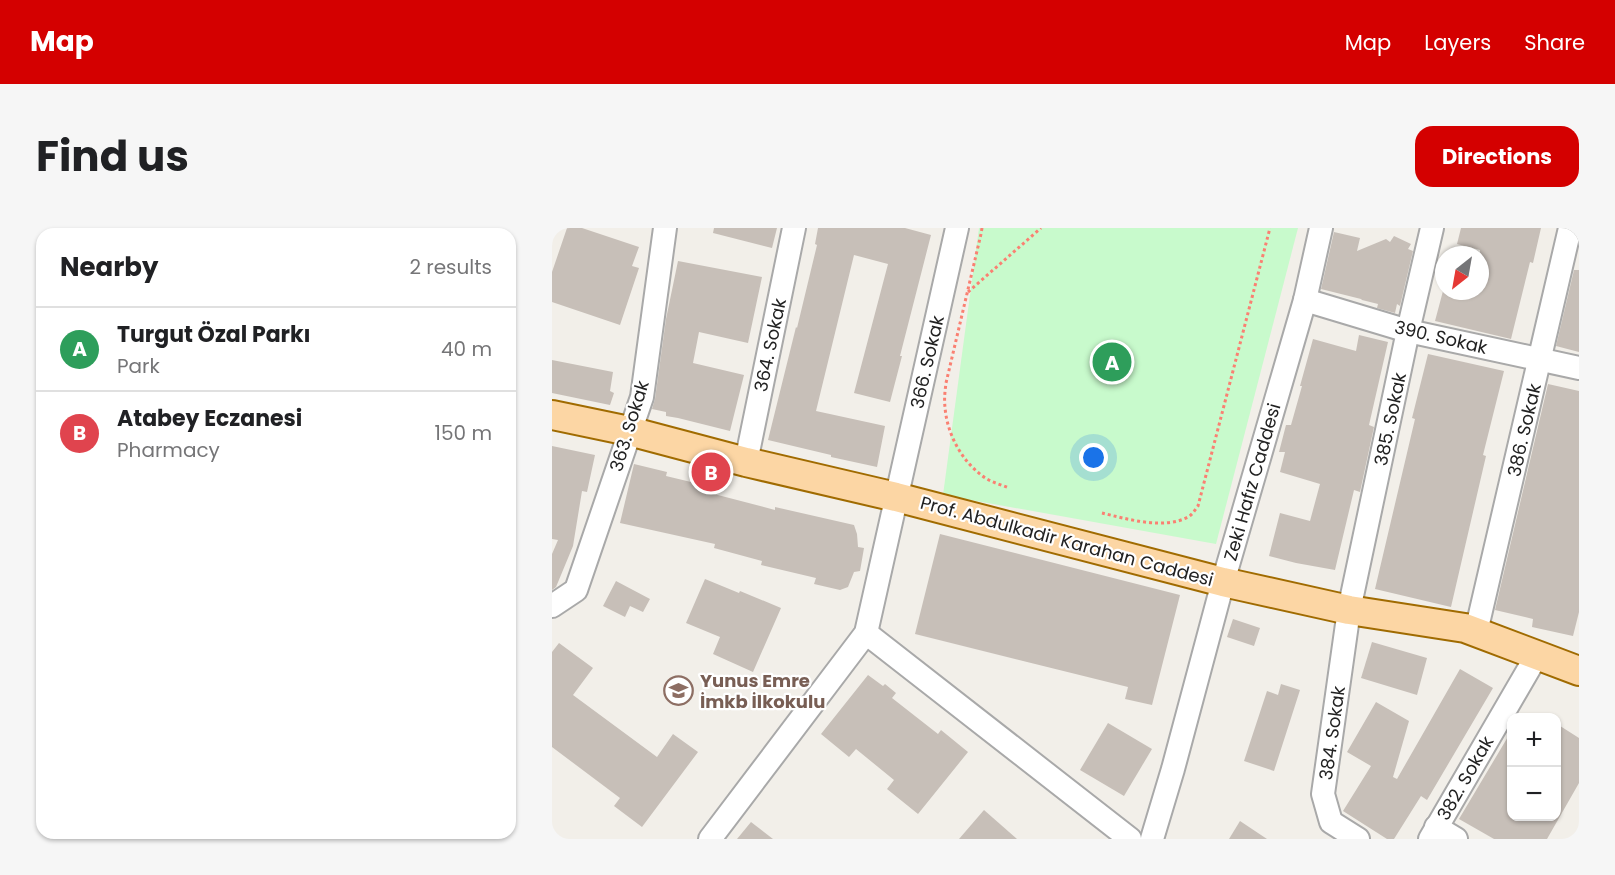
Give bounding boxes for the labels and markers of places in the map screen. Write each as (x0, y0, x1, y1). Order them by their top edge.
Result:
pin: A (1092, 340, 1132, 384)
pin: B (692, 450, 730, 494)
place label: Yunus Emre İmkb İlkokulu (700, 668, 825, 714)
school or university icon: Yunus Emre İmkb İlkokulu (663, 674, 695, 706)

